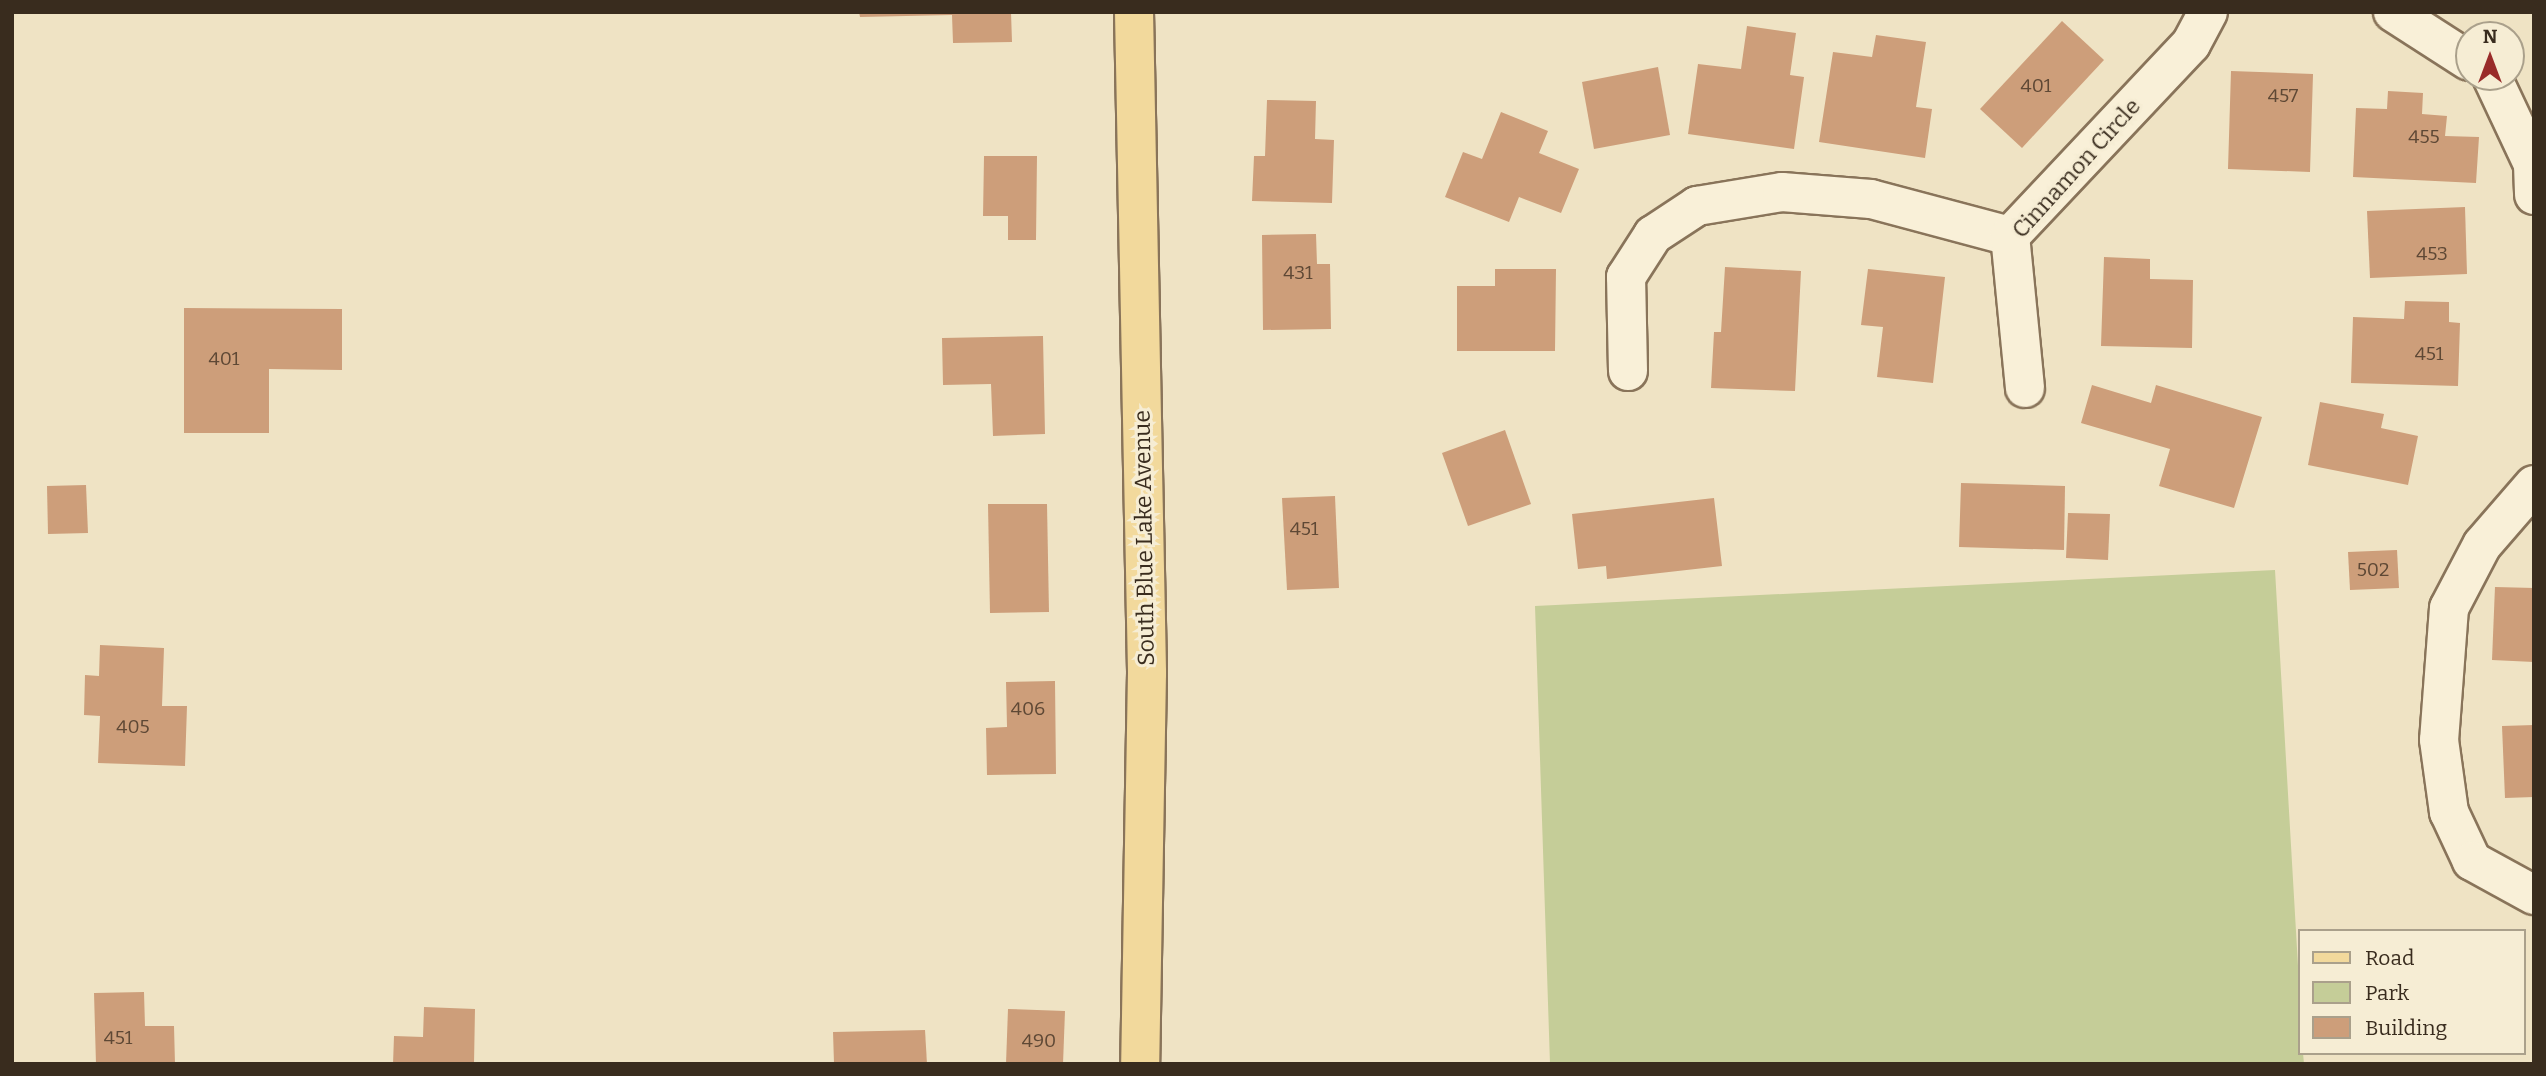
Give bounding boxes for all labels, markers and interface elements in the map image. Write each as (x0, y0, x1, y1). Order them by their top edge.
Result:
north arrow (2455, 21, 2525, 91)
text: N (2483, 25, 2497, 48)
house number: 401 (2021, 75, 2051, 97)
house number: 457 (2268, 85, 2298, 107)
street label: Cinnamon Circle (2006, 93, 2146, 243)
house number: 455 (2408, 126, 2440, 148)
house number: 453 (2416, 243, 2448, 265)
house number: 431 (1283, 262, 1313, 284)
house number: 451 (2415, 343, 2443, 365)
house number: 401 (209, 348, 239, 370)
street label: South Blue Lake Avenue (1128, 410, 1160, 666)
house number: 451 (1290, 518, 1318, 540)
house number: 502 (2357, 559, 2389, 581)
house number: 406 (1011, 698, 1045, 720)
house number: 405 (116, 716, 150, 738)
legend (2298, 929, 2525, 1055)
text: Road (2365, 945, 2414, 971)
text: Park (2365, 980, 2409, 1006)
text: Building (2365, 1015, 2447, 1041)
house number: 451 (104, 1027, 132, 1049)
house number: 490 (1022, 1030, 1056, 1052)

